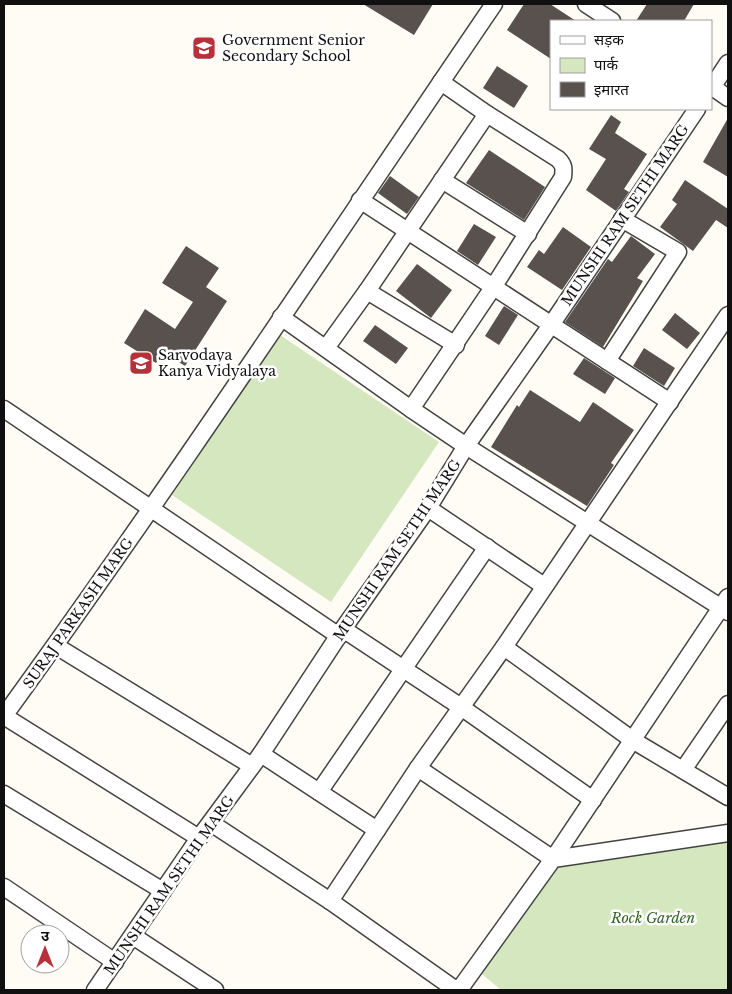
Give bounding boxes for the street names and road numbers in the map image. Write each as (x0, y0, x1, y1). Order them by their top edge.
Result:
street label: MUNSHI RAM SETHI MARG (557, 121, 693, 309)
street label: MUNSHI RAM SETHI MARG (329, 456, 465, 644)
street label: SURAJ PARKASH MARG (19, 534, 137, 692)
street label: MUNSHI RAM SETHI MARG (100, 792, 238, 978)

